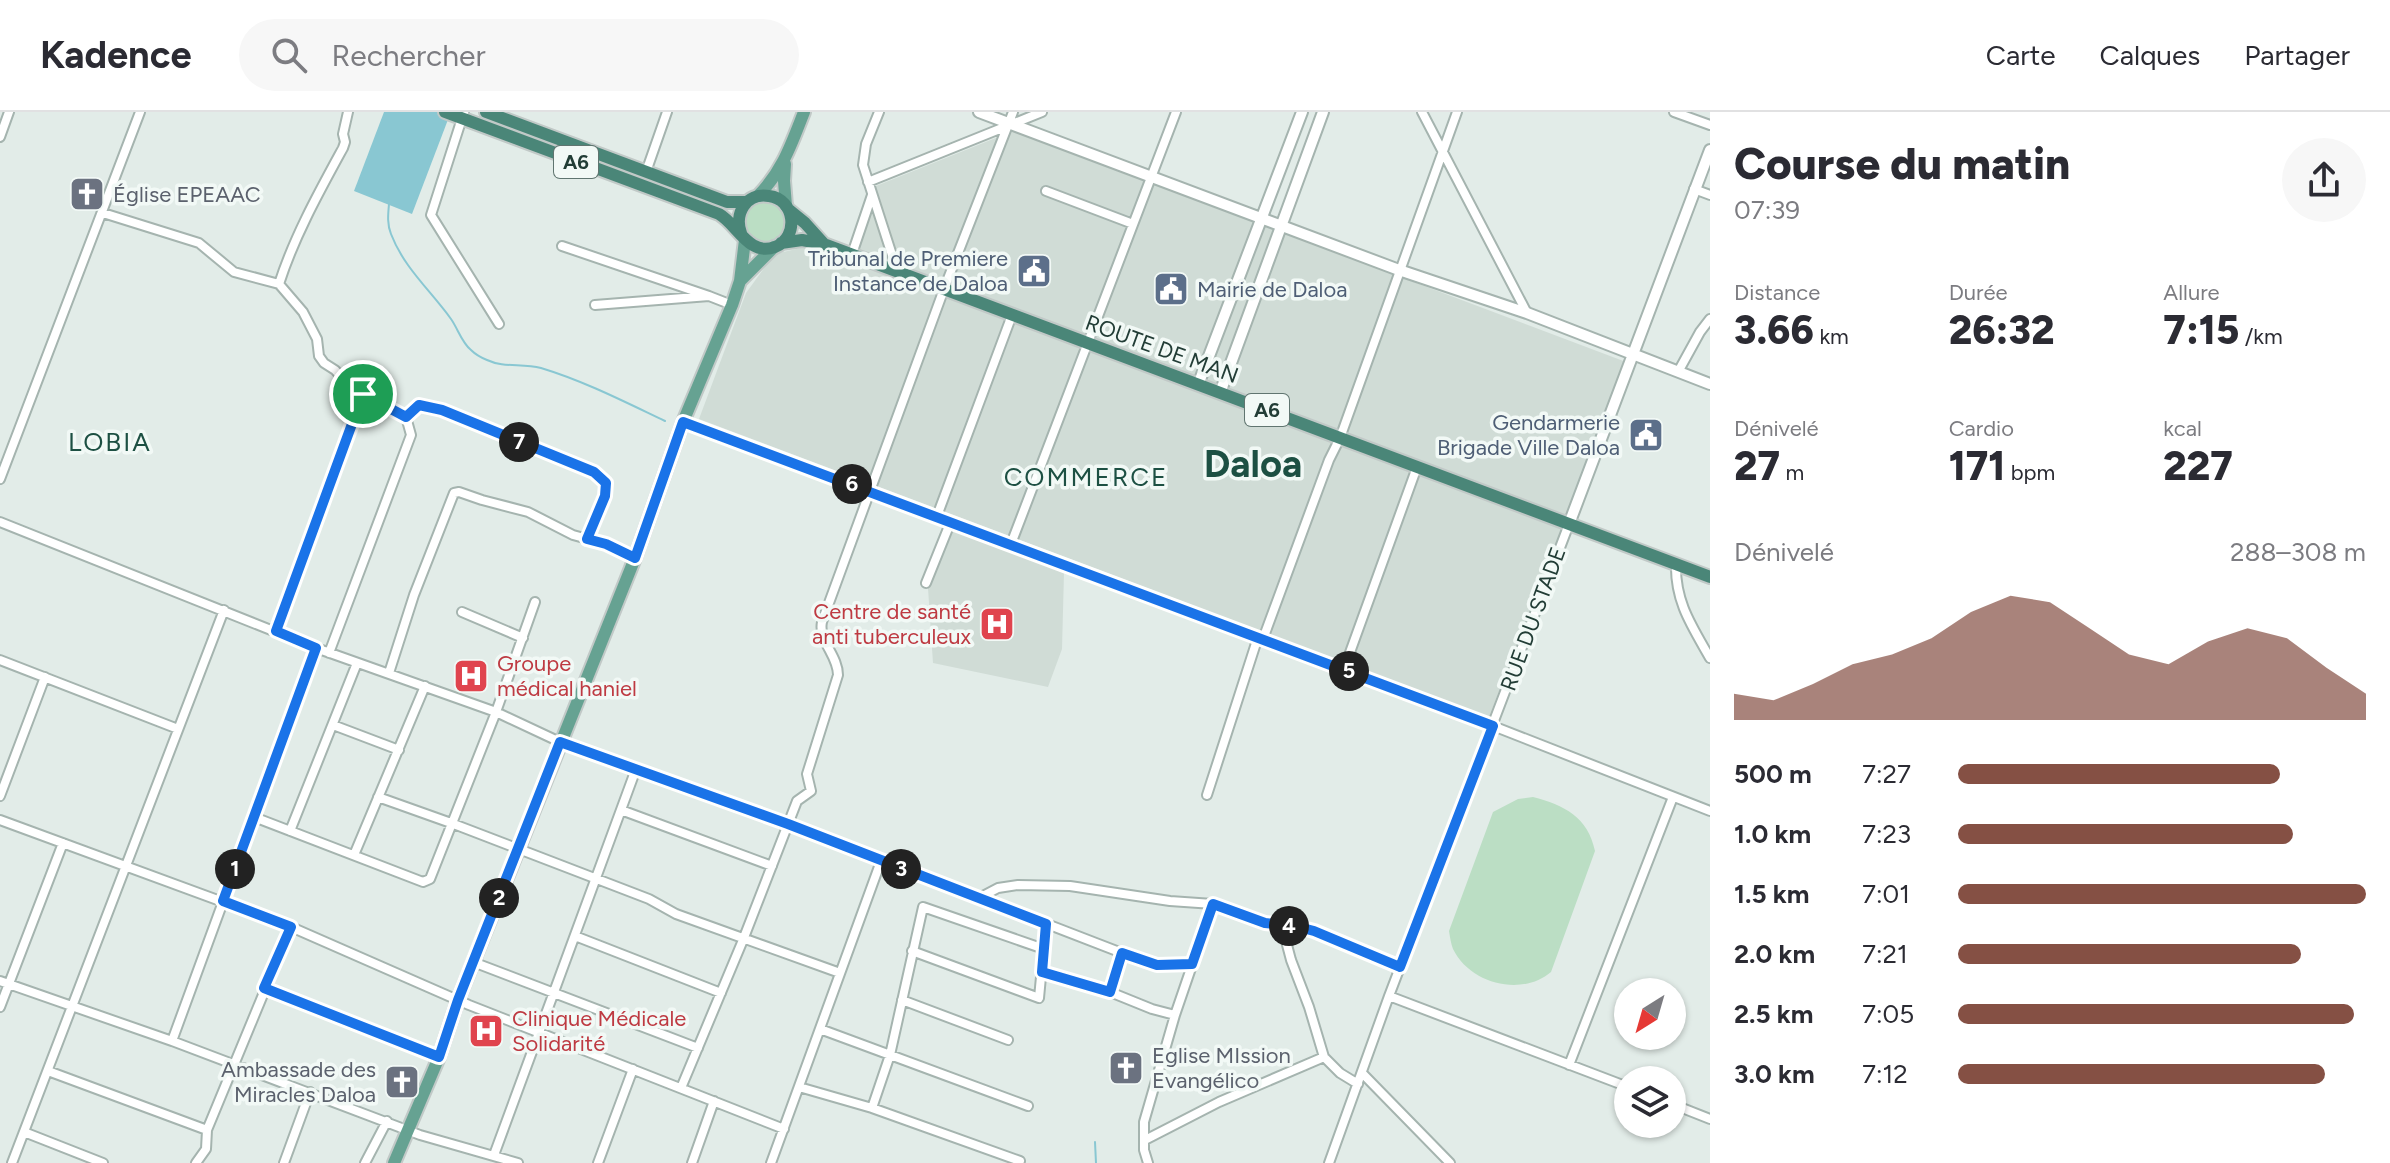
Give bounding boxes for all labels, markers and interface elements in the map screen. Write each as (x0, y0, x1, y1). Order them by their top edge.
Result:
search box (239, 19, 799, 91)
text: Kadence (40, 32, 191, 78)
icon: search (267, 33, 311, 77)
text: Rechercher (331, 37, 486, 74)
text: Carte (1986, 38, 2056, 72)
text: Calques (2100, 38, 2200, 72)
text: Partager (2244, 38, 2350, 72)
text: Course du matin (1734, 137, 2070, 190)
button: share (2282, 138, 2366, 222)
road number: A6 (554, 146, 598, 178)
church icon: Église EPEAAC (68, 175, 106, 213)
place label: Église EPEAAC (113, 181, 261, 208)
text: 07:39 (1734, 194, 1800, 226)
place label: Tribunal de Premiere Instance de Daloa (808, 245, 1008, 297)
public building icon: Tribunal de Premiere Instance de Daloa (1015, 252, 1053, 290)
public building icon: Mairie de Daloa (1152, 270, 1190, 308)
place label: Mairie de Daloa (1197, 276, 1347, 303)
text: Distance (1734, 279, 1820, 306)
text: Durée (1949, 279, 2008, 306)
text: Allure (2163, 279, 2220, 306)
text: 3.66 (1734, 306, 1814, 354)
text: 26:32 (1949, 306, 2055, 354)
text: 7:15 (2163, 306, 2239, 354)
street label: ROUTE DE MAN (1082, 309, 1242, 389)
text: km (1814, 323, 1849, 350)
text: /km (2239, 323, 2283, 350)
pin (329, 360, 397, 428)
icon: arrive (341, 372, 385, 416)
road number: A6 (1245, 394, 1289, 426)
place label: Gendarmerie Brigade Ville Daloa (1437, 409, 1620, 461)
text: Dénivelé (1734, 415, 1819, 442)
text: Cardio (1949, 415, 2014, 442)
text: kcal (2163, 415, 2202, 442)
public building icon: Gendarmerie Brigade Ville Daloa (1627, 416, 1665, 454)
pin: 7 (499, 422, 539, 462)
district label: LOBIA (68, 426, 152, 458)
text: 7 (513, 428, 525, 455)
district label: Daloa (1204, 441, 1302, 487)
text: 27 (1734, 442, 1780, 490)
text: 171 (1949, 442, 2005, 490)
text: 227 (2163, 442, 2233, 490)
text: m (1780, 459, 1804, 486)
text: bpm (2005, 459, 2055, 486)
district label: COMMERCE (1004, 461, 1168, 493)
pin: 6 (832, 464, 872, 504)
text: 6 (846, 470, 858, 497)
text: Dénivelé (1734, 536, 1834, 568)
text: 288–308 m (2230, 536, 2366, 568)
street label: RUE DU STADE (1494, 543, 1572, 695)
place label: Centre de santé anti tuberculeux (812, 598, 972, 650)
hospital icon: Centre de santé anti tuberculeux (978, 605, 1016, 643)
place label: Groupe médical haniel (497, 650, 637, 702)
pin: 5 (1329, 651, 1369, 691)
hospital icon: Groupe médical haniel (452, 657, 490, 695)
text: 5 (1343, 657, 1355, 684)
text: 500 m (1734, 758, 1812, 790)
text: 7:27 (1862, 758, 1911, 790)
text: 1.0 km (1734, 818, 1811, 850)
text: 7:23 (1862, 818, 1911, 850)
pin: 1 (215, 849, 255, 889)
pin: 3 (881, 849, 921, 889)
text: 1 (230, 855, 240, 882)
text: 3 (895, 855, 907, 882)
pin: 2 (479, 878, 519, 918)
text: 1.5 km (1734, 878, 1809, 910)
text: 7:01 (1862, 878, 1910, 910)
text: 2 (493, 884, 505, 911)
pin: 4 (1269, 906, 1309, 946)
text: 4 (1282, 912, 1296, 939)
text: 2.0 km (1734, 938, 1815, 970)
text: 7:21 (1862, 938, 1908, 970)
north arrow (1614, 978, 1686, 1050)
map controls (1614, 978, 1686, 1138)
text: 2.5 km (1734, 998, 1813, 1030)
text: 7:05 (1862, 998, 1914, 1030)
place label: Clinique Médicale Solidarité (512, 1005, 686, 1057)
hospital icon: Clinique Médicale Solidarité (467, 1012, 505, 1050)
place label: Eglise MIssion Evangélico (1152, 1042, 1291, 1094)
church icon: Eglise MIssion Evangélico (1107, 1049, 1145, 1087)
place label: Ambassade des Miracles Daloa (221, 1056, 376, 1108)
text: 3.0 km (1734, 1058, 1815, 1090)
text: 7:12 (1862, 1058, 1908, 1090)
church icon: Ambassade des Miracles Daloa (383, 1063, 421, 1101)
button: layers (1614, 1066, 1686, 1138)

